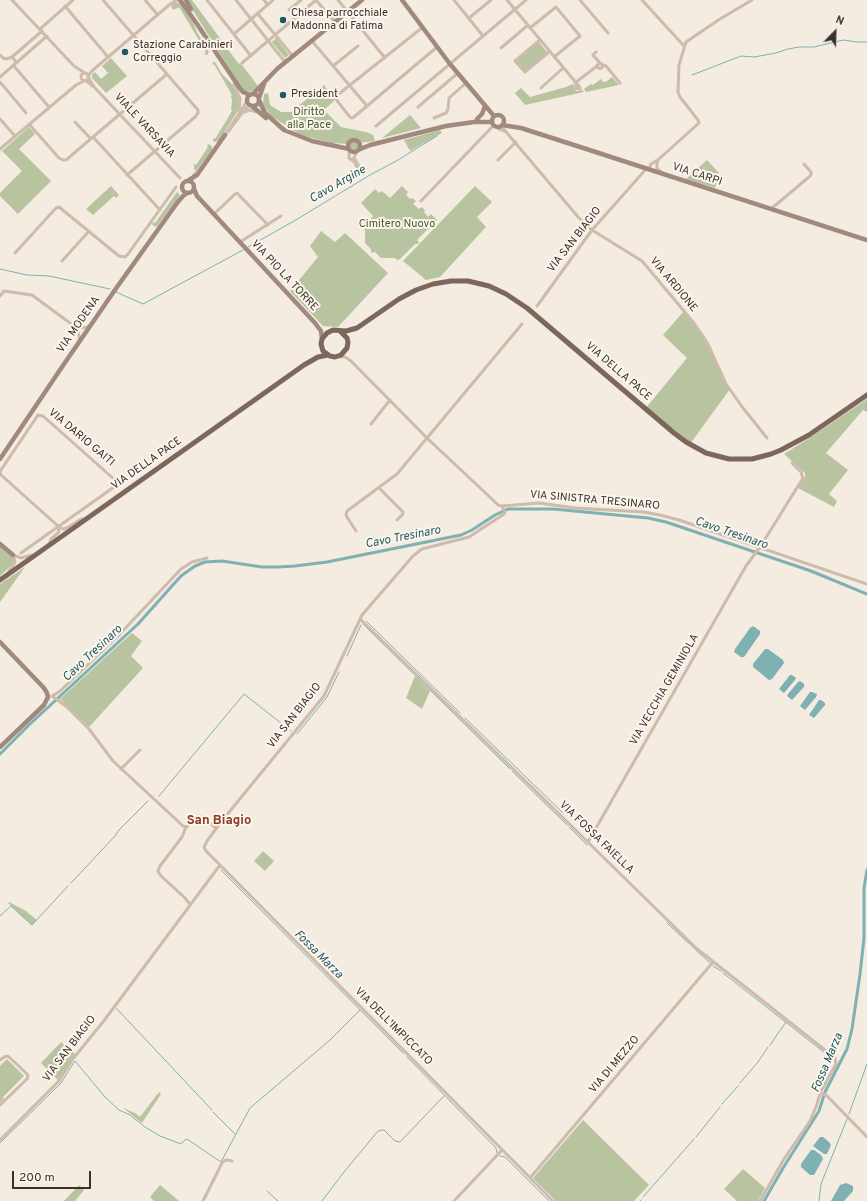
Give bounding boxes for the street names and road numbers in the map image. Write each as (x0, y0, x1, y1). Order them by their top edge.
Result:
street label: VIALE VARSAVIA (111, 91, 177, 161)
street label: VIA CARPI (670, 161, 724, 189)
street label: VIA SAN BIAGIO (545, 205, 605, 275)
street label: VIA PIO LA TORRE (248, 238, 320, 314)
street label: VIA ARDIONE (646, 255, 700, 315)
street label: VIA MODENA (55, 294, 103, 356)
street label: VIA DELLA PACE (582, 340, 654, 404)
street label: VIA DARIO GAITI (45, 406, 117, 470)
street label: VIA DELLA PACE (109, 435, 185, 493)
street label: VIA SINISTRA TRESINARO (529, 489, 661, 513)
street label: VIA VECCHIA GEMINIOLA (628, 632, 702, 748)
street label: VIA SAN BIAGIO (265, 681, 325, 751)
street label: VIA FOSSA FAIELLA (556, 799, 636, 877)
street label: VIA DELL'IMPICCATO (351, 985, 435, 1069)
street label: VIA SAN BIAGIO (41, 1013, 99, 1085)
street label: VIA DI MEZZO (587, 1034, 643, 1096)

